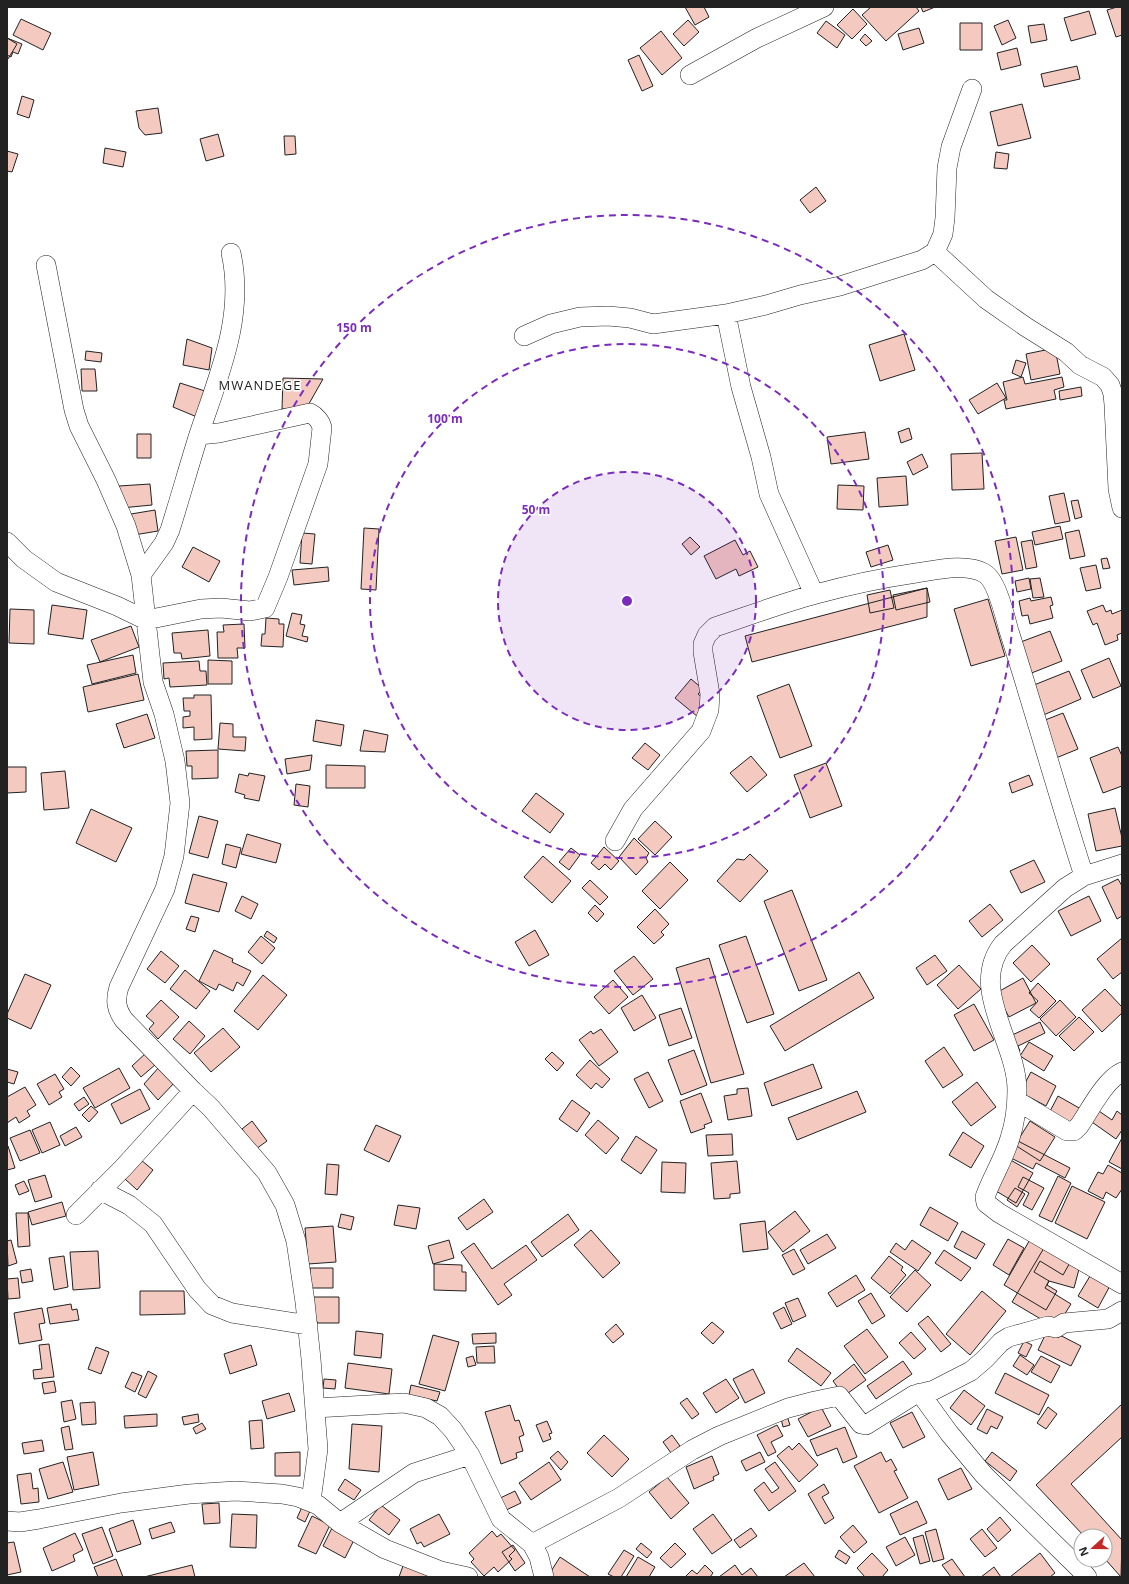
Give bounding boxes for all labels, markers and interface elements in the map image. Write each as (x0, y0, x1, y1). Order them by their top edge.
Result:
text: 150 m (336, 319, 372, 336)
district label: MWANDEGE (218, 376, 302, 394)
text: 100 m (427, 410, 463, 427)
text: 50 m (522, 501, 550, 518)
centre of rings (620, 594, 634, 608)
north arrow (1073, 1528, 1113, 1568)
text: N (1075, 1545, 1092, 1559)

